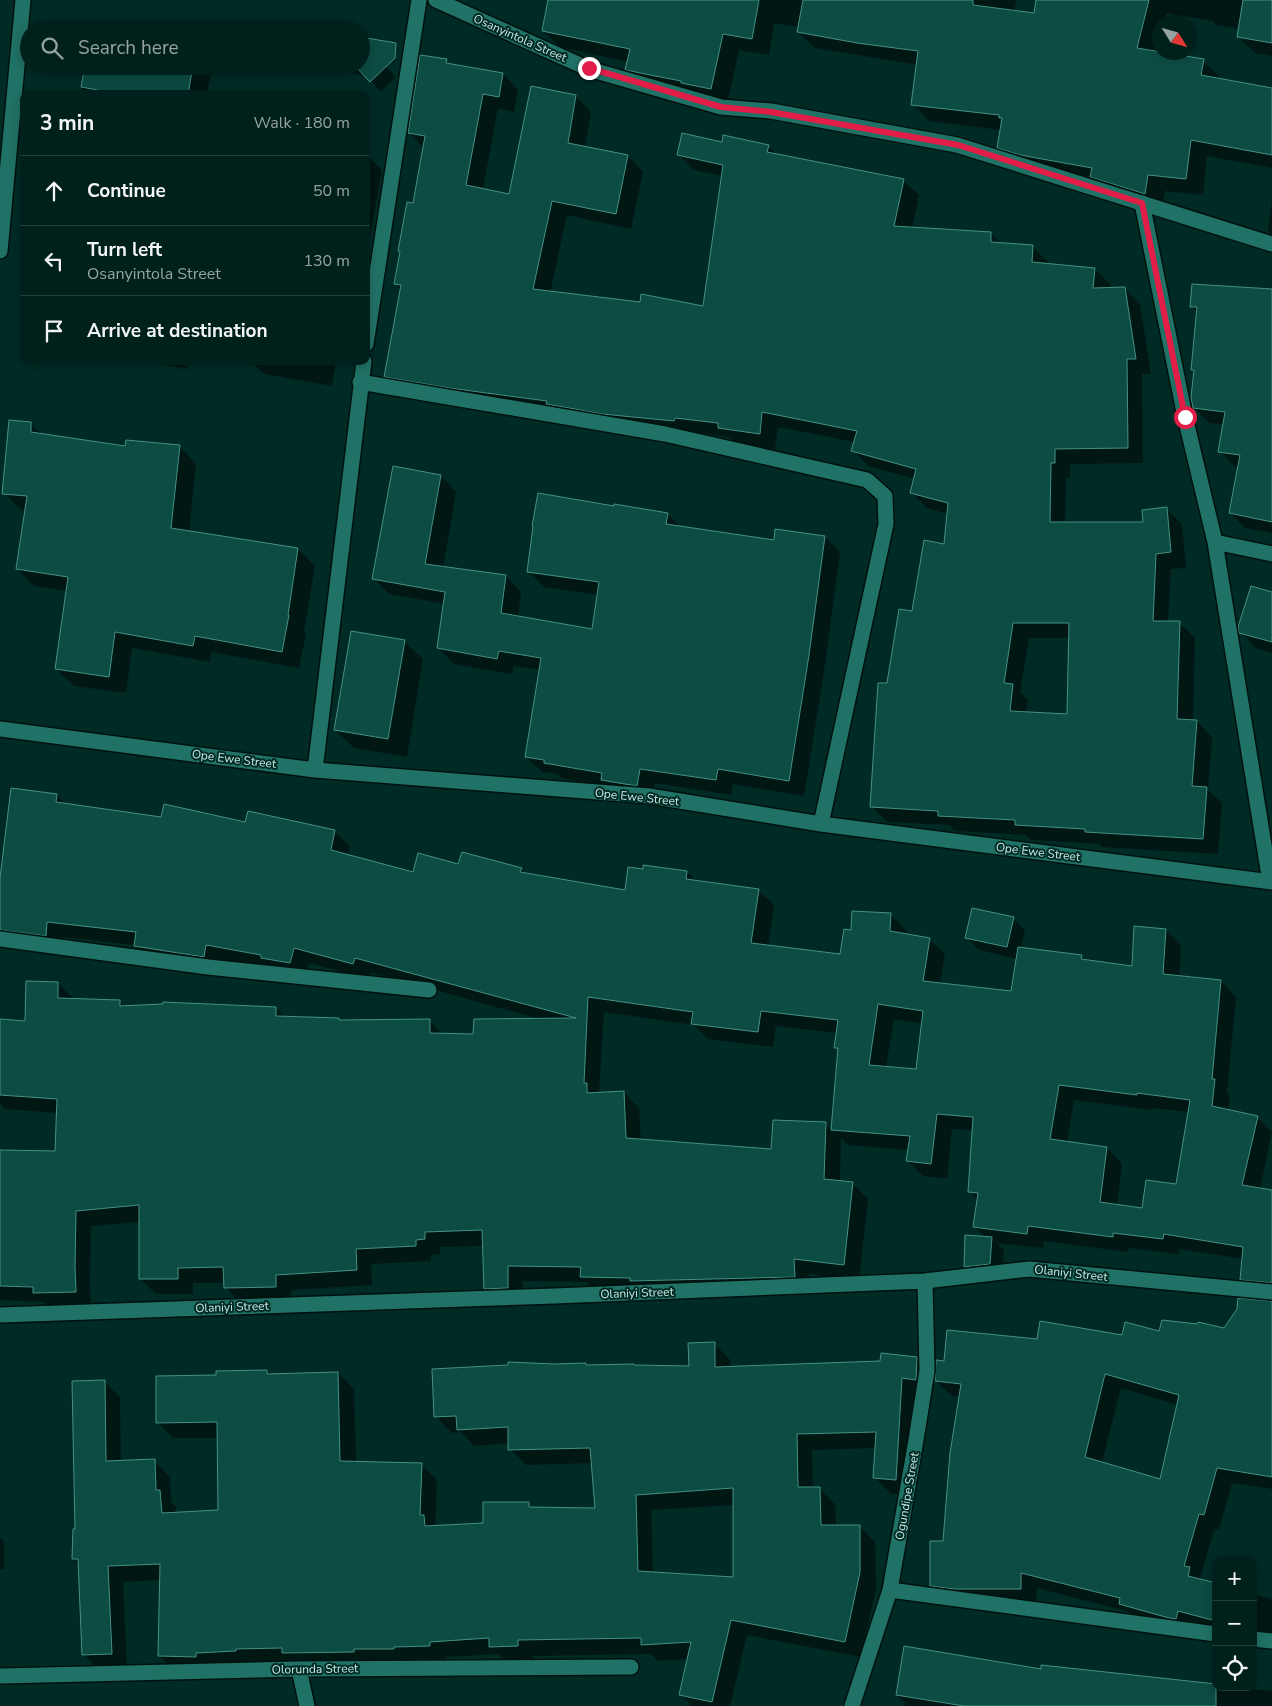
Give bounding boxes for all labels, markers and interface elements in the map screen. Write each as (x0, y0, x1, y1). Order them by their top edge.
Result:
street label: Osanyintola Street (471, 10, 570, 66)
north arrow (1152, 15, 1197, 60)
search box (20, 20, 370, 75)
icon: search (38, 34, 66, 62)
text: Search here (78, 35, 179, 61)
route end (578, 57, 601, 80)
text: 3 min (40, 109, 94, 137)
text: Walk · 180 m (254, 112, 350, 134)
icon: ahead (40, 177, 68, 205)
text: Continue (87, 178, 166, 204)
text: 50 m (313, 180, 350, 202)
text: Turn left (87, 237, 162, 263)
icon: left (40, 247, 68, 275)
text: 130 m (303, 250, 350, 272)
text: Osanyintola Street (87, 263, 221, 285)
icon: arrive (40, 317, 68, 345)
text: Arrive at destination (87, 318, 268, 344)
route start (1174, 406, 1197, 429)
street label: Ope Ewe Street (191, 746, 278, 772)
street label: Ope Ewe Street (594, 785, 681, 809)
street label: Ope Ewe Street (995, 839, 1082, 865)
street label: Olaniyi Street (1034, 1261, 1109, 1285)
street label: Olaniyi Street (600, 1284, 675, 1302)
street label: Olaniyi Street (195, 1298, 270, 1316)
street label: Ogundipe Street (891, 1450, 923, 1541)
map controls (1212, 1556, 1257, 1691)
button: + (1212, 1556, 1257, 1601)
button: − (1212, 1601, 1257, 1646)
button: locate (1212, 1646, 1257, 1691)
street label: Olorunda Street (272, 1660, 359, 1678)

